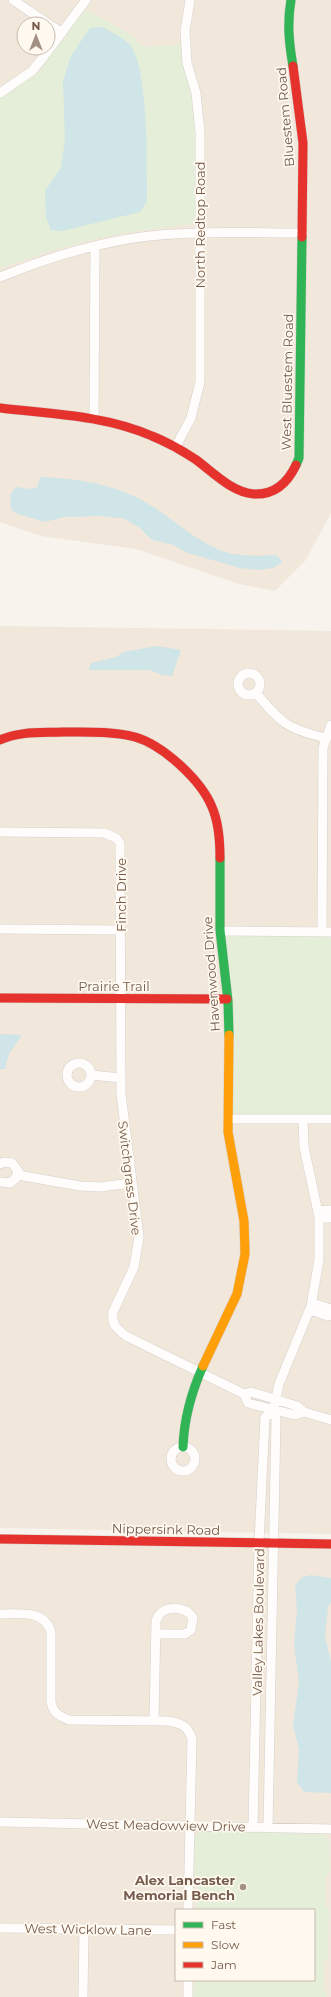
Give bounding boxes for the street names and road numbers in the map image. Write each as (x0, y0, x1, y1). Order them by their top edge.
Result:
street label: Bluestem Road (273, 66, 297, 168)
street label: North Redtop Road (192, 162, 208, 288)
street label: West Bluestem Road (278, 313, 296, 451)
street label: Finch Drive (113, 858, 129, 932)
street label: Havenwood Drive (199, 916, 223, 1032)
street label: Prairie Trail (78, 978, 150, 994)
street label: Switchgrass Drive (115, 1120, 145, 1236)
street label: Nippersink Road (112, 1520, 220, 1538)
street label: Valley Lakes Boulevard (249, 1548, 267, 1696)
street label: West Meadowview Drive (86, 1816, 246, 1834)
street label: West Wicklow Lane (24, 1920, 152, 1938)

